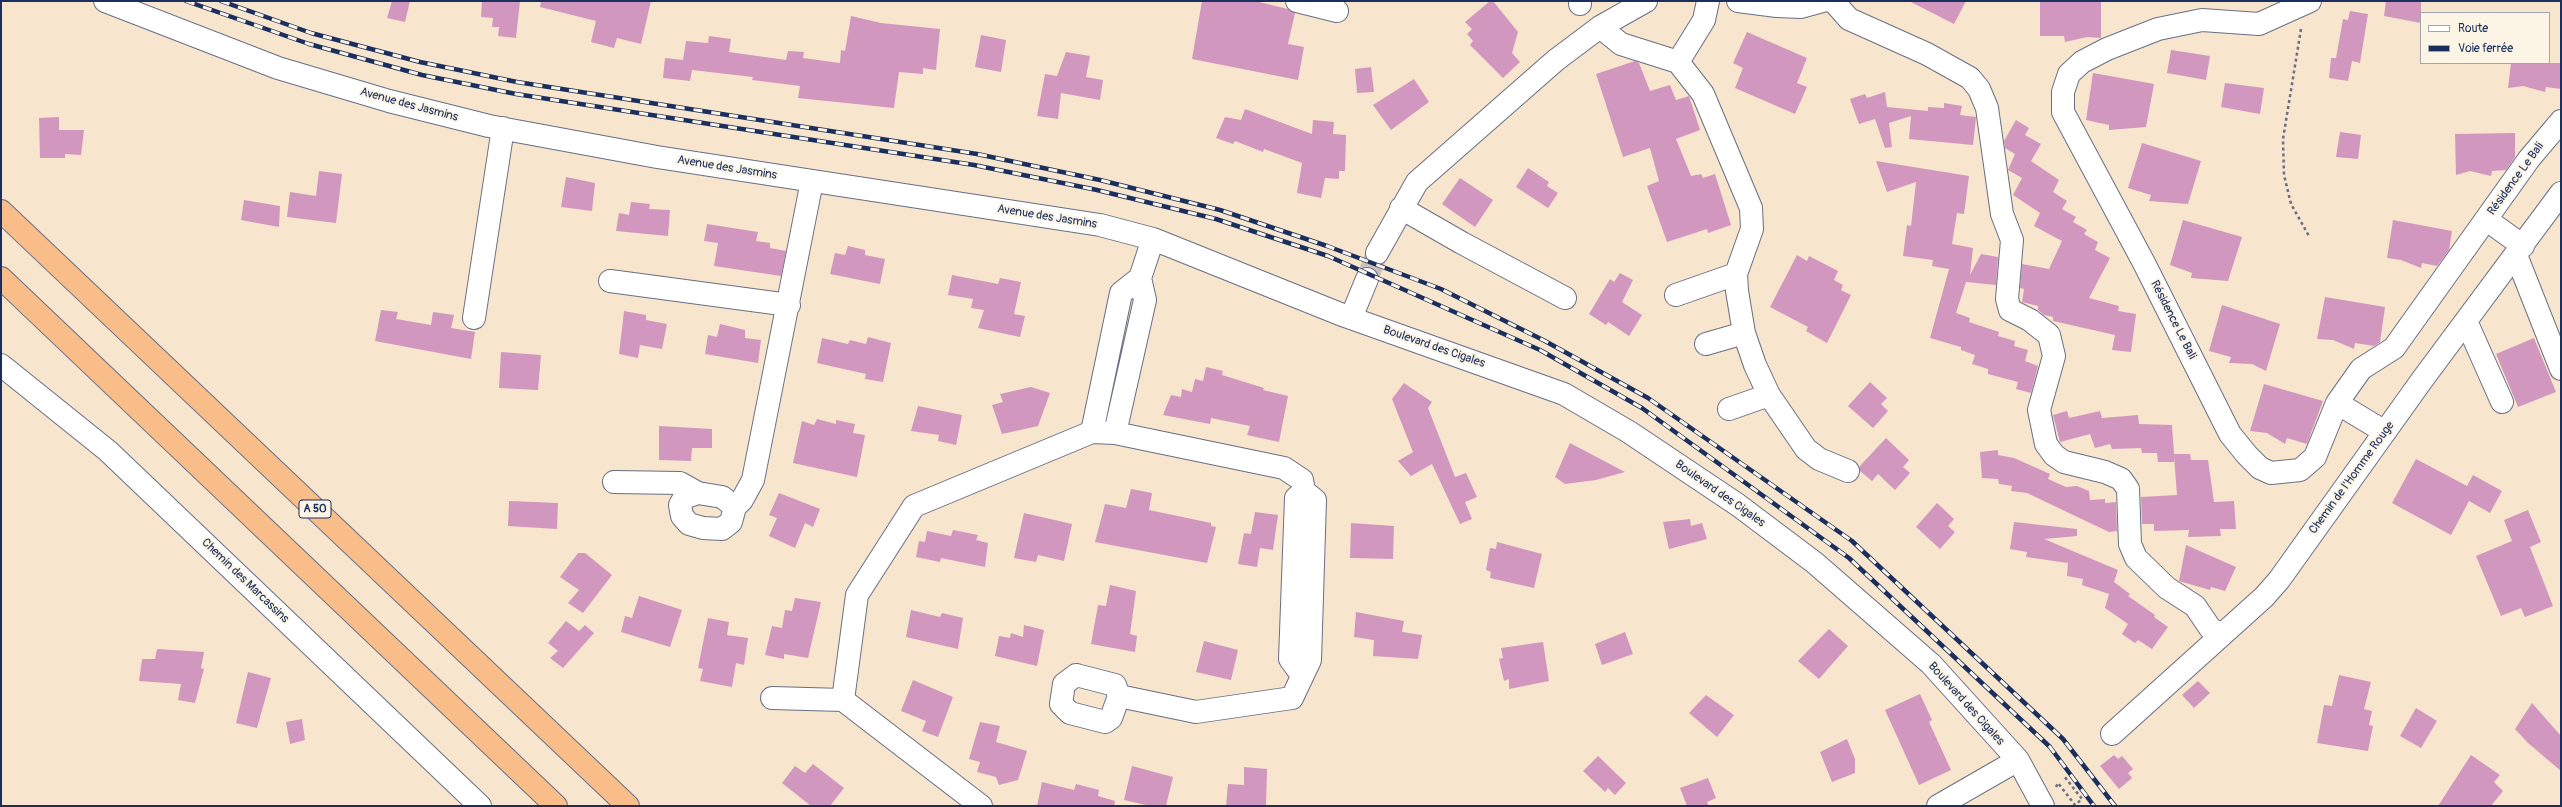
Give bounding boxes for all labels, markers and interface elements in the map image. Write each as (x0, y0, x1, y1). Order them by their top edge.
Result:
legend (2420, 12, 2550, 64)
text: Route (2458, 21, 2488, 36)
text: Voie ferrée (2458, 41, 2513, 56)
street label: Avenue des Jasmins (359, 85, 459, 125)
street label: Résidence Le Bali (2485, 140, 2547, 218)
street label: Avenue des Jasmins (676, 153, 778, 183)
street label: Avenue des Jasmins (996, 202, 1098, 232)
street label: Résidence Le Bali (2147, 278, 2199, 362)
street label: Boulevard des Cigales (1381, 323, 1487, 371)
street label: Chemin de l'Homme Rouge (2306, 419, 2398, 537)
street label: Boulevard des Cigales (1672, 457, 1768, 531)
road number: A 50 (299, 500, 331, 518)
street label: Chemin des Marcassins (198, 536, 292, 626)
street label: Boulevard des Cigales (1925, 660, 2007, 748)

